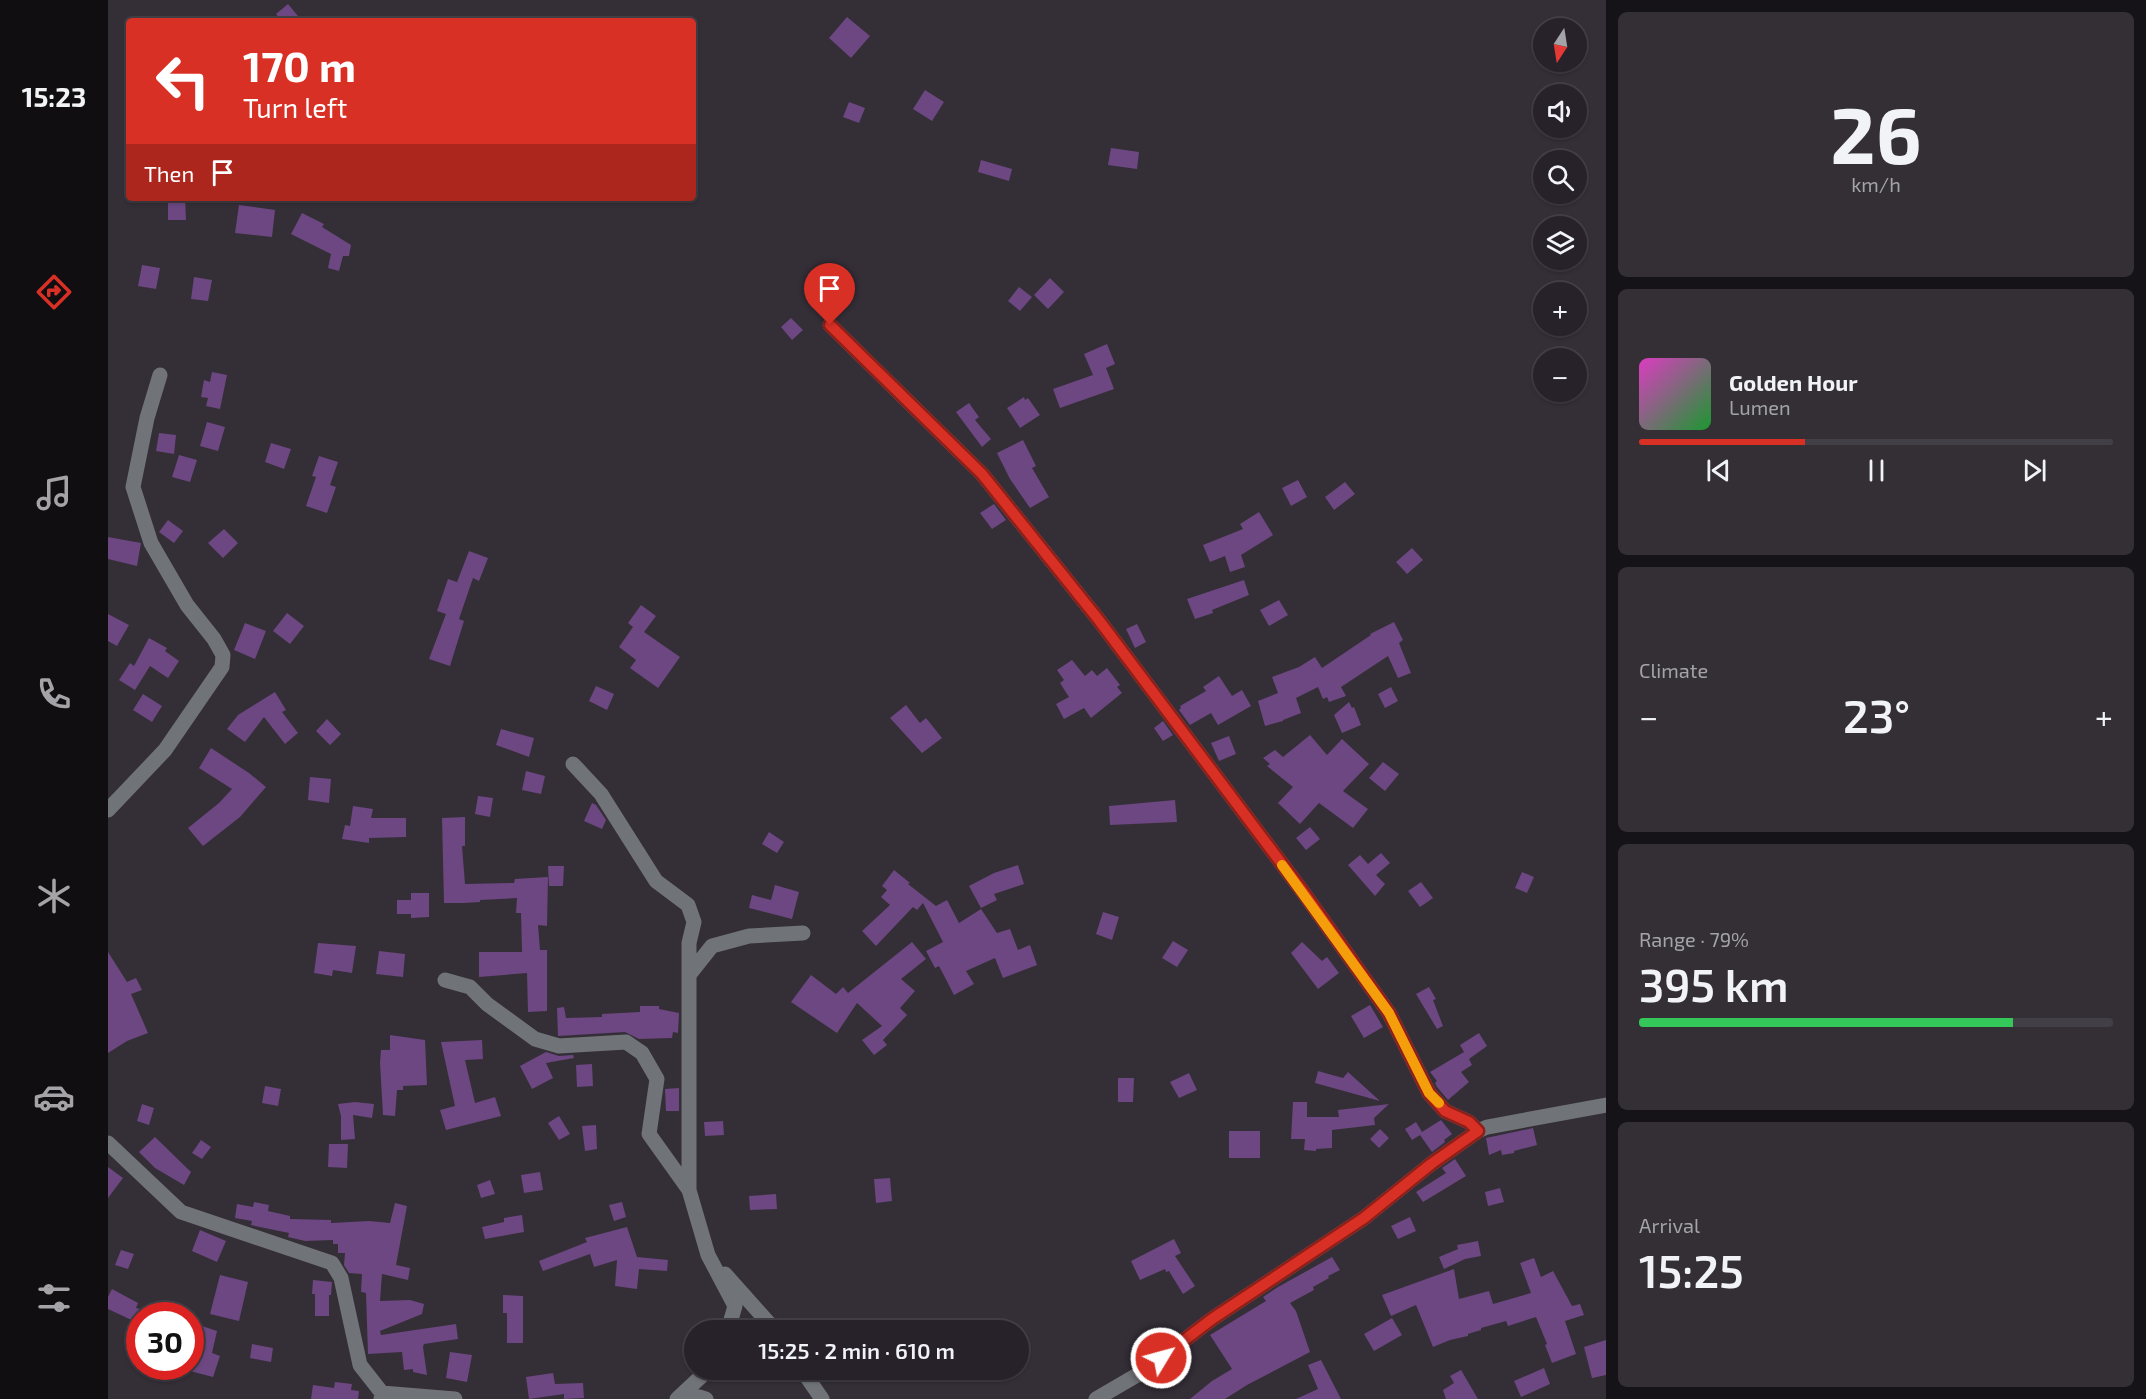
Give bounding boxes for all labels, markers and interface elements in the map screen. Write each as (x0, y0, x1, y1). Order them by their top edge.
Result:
north arrow (1533, 18, 1587, 72)
map controls (1533, 18, 1587, 402)
text: 170 m (243, 40, 356, 90)
icon: left (144, 42, 222, 120)
text: 15:23 (22, 80, 86, 112)
button: sound (1533, 84, 1587, 138)
text: 26 (1830, 86, 1922, 180)
text: Turn left (243, 91, 347, 123)
button: search (1533, 150, 1587, 204)
icon: arrive (206, 156, 239, 189)
text: Then (144, 160, 194, 186)
text: km/h (1851, 172, 1901, 196)
button: layers (1533, 216, 1587, 270)
pin (804, 263, 855, 325)
icon: directions (33, 271, 75, 313)
icon: arrive (813, 272, 846, 305)
button: + (1533, 282, 1587, 336)
button: − (1533, 348, 1587, 402)
text: Golden Hour (1729, 369, 1858, 395)
text: Lumen (1729, 395, 1791, 419)
icon: previous (1702, 454, 1735, 487)
icon: pause (1860, 454, 1893, 487)
icon: next (2018, 454, 2051, 487)
icon: music (33, 472, 75, 514)
text: Climate (1639, 658, 1708, 682)
icon: phone (33, 673, 75, 715)
text: 23° (1843, 688, 1910, 742)
text: − (1639, 696, 1658, 736)
text: + (2095, 696, 2113, 736)
icon: climate (33, 875, 75, 917)
text: Range · 79% (1639, 927, 1749, 951)
text: 395 km (1639, 957, 1789, 1011)
icon: car (33, 1076, 75, 1118)
text: Arrival (1639, 1213, 1700, 1237)
text: 15:25 (1639, 1243, 1744, 1297)
icon: filters (33, 1277, 75, 1319)
speed limit sign: 30 (126, 1302, 204, 1380)
position arrow (1129, 1326, 1193, 1390)
text: 15:25 · 2 min · 610 m (758, 1337, 955, 1363)

